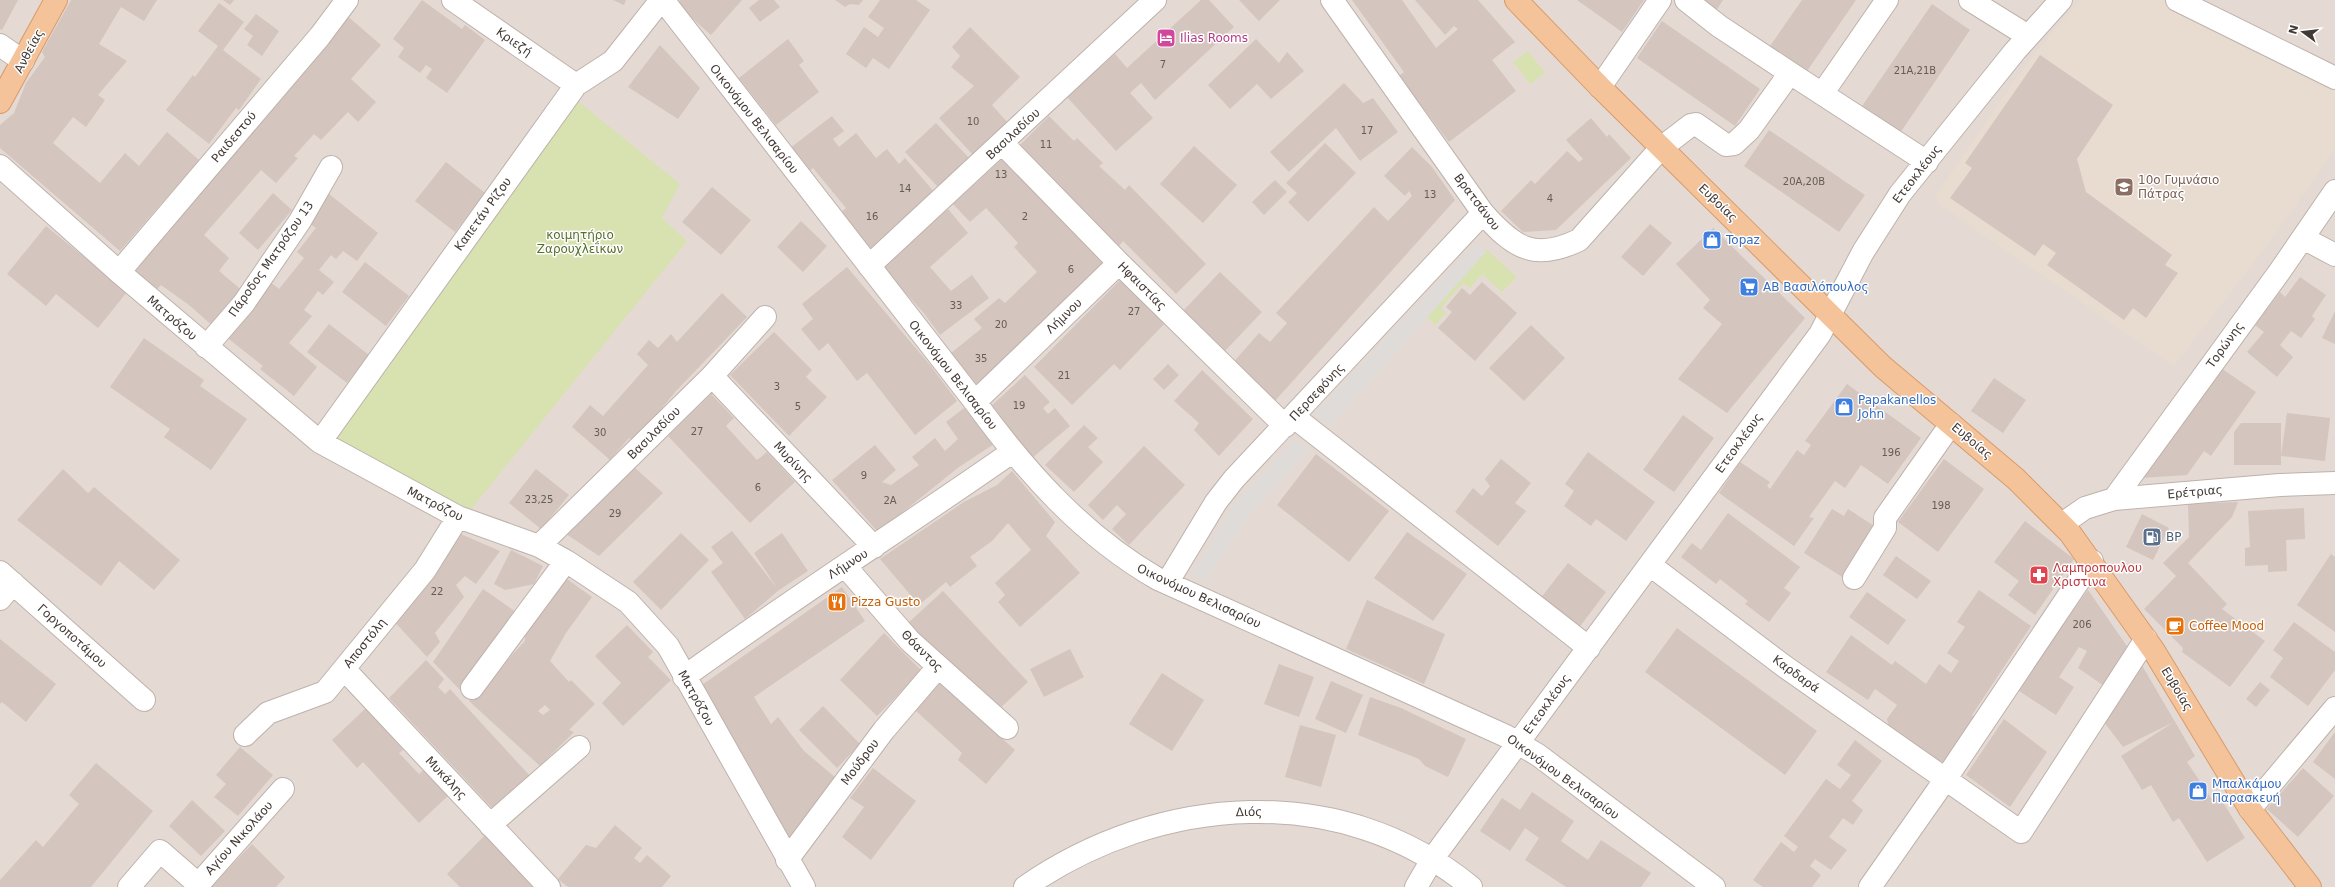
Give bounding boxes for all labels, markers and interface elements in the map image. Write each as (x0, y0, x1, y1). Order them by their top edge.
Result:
north arrow (2283, 12, 2323, 52)
text: N (2286, 23, 2301, 36)
street label: Κριεζή (494, 25, 534, 59)
street label: Ανθείας (12, 27, 46, 75)
hotel icon: Ilias Rooms (1155, 27, 1177, 49)
place label: Ilias Rooms (1180, 31, 1248, 45)
house number: 7 (1160, 59, 1166, 70)
street label: Οικονόμου Βελισαρίου (707, 61, 801, 177)
house number: 21A,21B (1894, 65, 1936, 76)
street label: Βασιλαδίου (983, 105, 1043, 162)
street label: Ραιδεστού (209, 109, 259, 165)
house number: 10 (967, 116, 979, 127)
house number: 17 (1361, 125, 1373, 136)
house number: 11 (1040, 139, 1052, 150)
street label: Ετεοκλέους (1890, 142, 1944, 206)
house number: 13 (995, 169, 1007, 180)
street label: Βρατσάνου (1451, 171, 1503, 233)
place label: 10ο Γυμνάσιο Πάτρας (2138, 173, 2219, 201)
street label: Καπετάν Ρίζου (452, 175, 514, 253)
house number: 20A,20B (1783, 176, 1825, 187)
school or university icon: 10ο Γυμνάσιο Πάτρας (2113, 176, 2135, 198)
street label: Ευβοίας (1696, 181, 1740, 225)
house number: 14 (899, 183, 911, 194)
house number: 13 (1424, 189, 1436, 200)
house number: 4 (1547, 193, 1553, 204)
street label: Πάροδος Ματρόζου 13 (226, 199, 316, 319)
house number: 16 (866, 211, 878, 222)
house number: 2 (1022, 211, 1028, 222)
park label: κοιμητήριο Ζαρουχλεΐκων (537, 228, 624, 256)
shop icon: Topaz (1701, 229, 1723, 251)
place label: Topaz (1725, 233, 1760, 247)
street label: Ηφαιστίας (1115, 259, 1169, 313)
house number: 6 (1068, 264, 1074, 275)
supermarket icon: ΑΒ Βασιλόπουλος (1738, 276, 1760, 298)
place label: ΑΒ Βασιλόπουλος (1763, 280, 1869, 294)
street label: Ματρόζου (144, 293, 200, 343)
street label: Λήμνου (1043, 295, 1085, 336)
house number: 33 (950, 300, 962, 311)
house number: 27 (1128, 306, 1140, 317)
street label: Οικονόμου Βελισαρίου (906, 317, 1000, 433)
house number: 20 (995, 319, 1007, 330)
street label: Τορώνης (2203, 319, 2246, 372)
house number: 35 (975, 353, 987, 364)
street label: Περσεφόνης (1287, 360, 1347, 424)
house number: 21 (1058, 370, 1070, 381)
house number: 3 (774, 381, 780, 392)
place label: Papakanellos John (1857, 393, 1936, 421)
shop icon: Papakanellos John (1833, 396, 1855, 418)
house number: 19 (1013, 400, 1025, 411)
house number: 5 (795, 401, 801, 412)
street label: Βασιλαδίου (625, 404, 683, 462)
street label: Ετεοκλέους (1713, 410, 1765, 476)
street label: Ευβοίας (1949, 420, 1995, 462)
house number: 27 (691, 426, 703, 437)
house number: 30 (594, 427, 606, 438)
street label: Μυρίνης (771, 439, 815, 485)
house number: 196 (1881, 447, 1901, 458)
house number: 9 (861, 470, 867, 481)
house number: 6 (755, 482, 761, 493)
street label: Ερέτριας (2167, 483, 2223, 501)
street label: Ματρόζου (405, 484, 466, 524)
house number: 23,25 (525, 494, 553, 505)
house number: 2A (883, 495, 897, 506)
house number: 198 (1931, 500, 1951, 511)
house number: 29 (609, 508, 621, 519)
fuel station icon: BP (2141, 526, 2163, 548)
place label: BP (2166, 530, 2181, 544)
street label: Λήμνου (825, 546, 871, 582)
street label: Οικονόμου Βελισαρίου (1135, 561, 1263, 631)
place label: Λαμπροπουλου Χριστινα (2053, 561, 2142, 589)
pharmacy icon: Λαμπροπουλου Χριστινα (2028, 564, 2050, 586)
house number: 22 (431, 586, 443, 597)
restaurant icon: Pizza Gusto (826, 591, 848, 613)
place label: Pizza Gusto (851, 595, 920, 609)
street label: Γοργοποτάμου (35, 601, 109, 671)
street label: Αποστόλη (341, 615, 389, 671)
cafe icon: Coffee Mood (2164, 615, 2186, 637)
house number: 206 (2072, 619, 2092, 630)
place label: Coffee Mood (2189, 619, 2264, 633)
street label: Θόαντος (898, 627, 946, 675)
street label: Καρδαρά (1770, 652, 1822, 696)
street label: Ευβοίας (2158, 665, 2196, 713)
street label: Ματρόζου (675, 668, 717, 728)
street label: Ετεοκλέους (1521, 671, 1573, 737)
street label: Οικονόμου Βελισαρίου (1504, 732, 1622, 822)
street label: Μούδρου (838, 736, 882, 788)
street label: Μυκάλης (422, 753, 470, 803)
place label: Μπαλκάμου Παρασκευή (2212, 777, 2282, 805)
shop icon: Μπαλκάμου Παρασκευή (2187, 780, 2209, 802)
street label: Αγίου Νικολάου (202, 798, 276, 878)
street label: Διός (1236, 805, 1262, 819)

